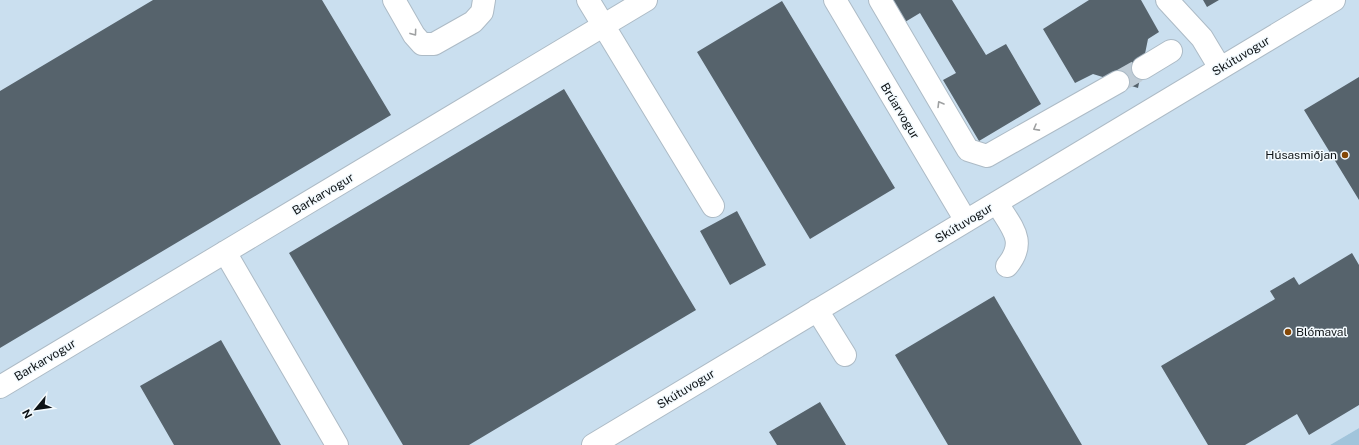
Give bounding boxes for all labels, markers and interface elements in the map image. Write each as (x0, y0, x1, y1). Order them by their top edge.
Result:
one-way arrow (409, 29, 416, 36)
street label: Skútuvogur (1210, 33, 1273, 79)
street label: Brúarvogur (878, 80, 922, 142)
one-way arrow (938, 101, 945, 108)
one-way arrow (1033, 124, 1040, 131)
place label: Húsasmiðjan (1265, 148, 1337, 162)
marker: Húsasmiðjan (1340, 150, 1350, 160)
street label: Barkarvogur (290, 170, 356, 218)
street label: Skútuvogur (933, 200, 996, 246)
place label: Blómaval (1296, 325, 1348, 339)
marker: Blómaval (1283, 327, 1293, 337)
street label: Barkarvogur (12, 336, 78, 384)
street label: Skútuvogur (655, 366, 718, 412)
north arrow (16, 389, 56, 429)
text: N (20, 407, 35, 421)

